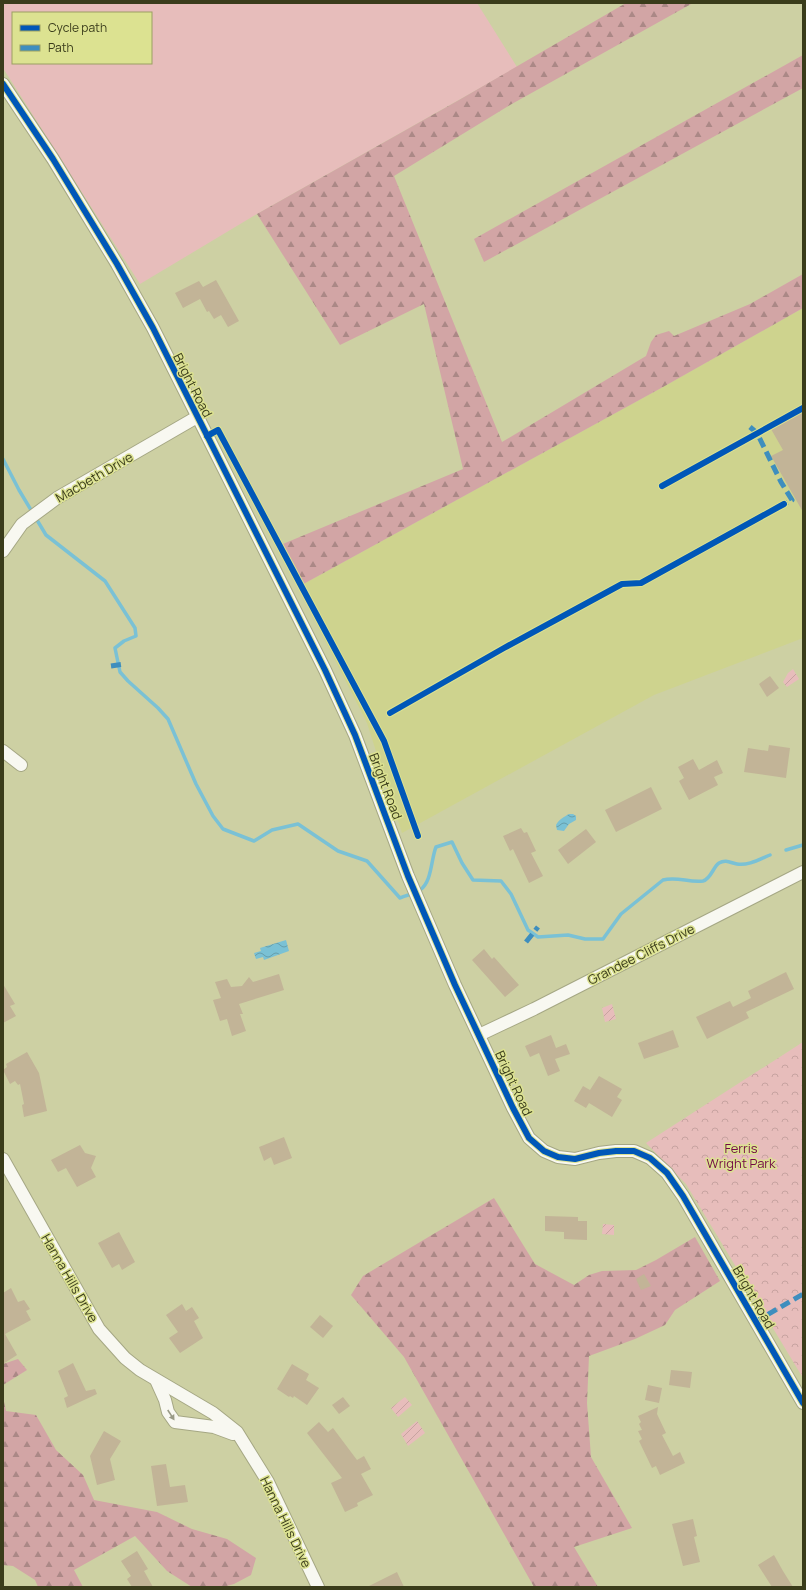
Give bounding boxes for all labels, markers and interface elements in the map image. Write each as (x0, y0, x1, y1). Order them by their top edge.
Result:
legend (12, 12, 152, 64)
text: Cycle path (48, 19, 107, 36)
text: Path (48, 39, 74, 56)
street label: Bright Road (169, 350, 217, 420)
street label: Macbeth Drive (52, 447, 136, 506)
street label: Bright Road (365, 750, 407, 822)
street label: Grandee Cliffs Drive (584, 919, 698, 989)
street label: Bright Road (491, 1048, 537, 1118)
park label: Ferris Wright Park (706, 1139, 776, 1172)
street label: Hanna Hills Drive (37, 1231, 103, 1326)
street label: Bright Road (729, 1262, 779, 1332)
one-way arrow (167, 1410, 175, 1421)
street label: Hanna Hills Drive (256, 1473, 316, 1571)

